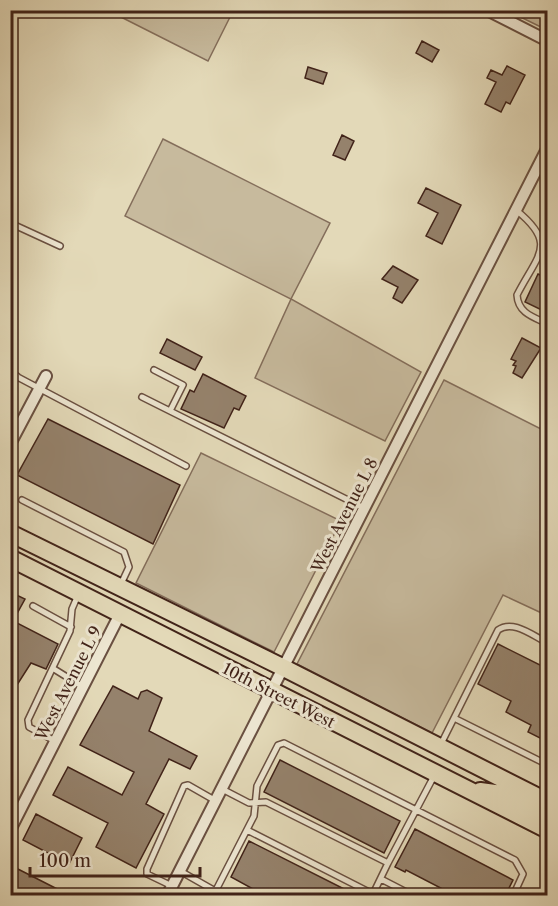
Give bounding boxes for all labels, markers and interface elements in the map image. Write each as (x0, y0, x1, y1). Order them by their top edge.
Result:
street label: West Avenue L 8 (306, 454, 382, 577)
street label: West Avenue L 9 (30, 622, 106, 745)
street label: 10th Street West (219, 658, 339, 732)
scale bar (30, 840, 200, 878)
text: 100 m (39, 850, 91, 872)

